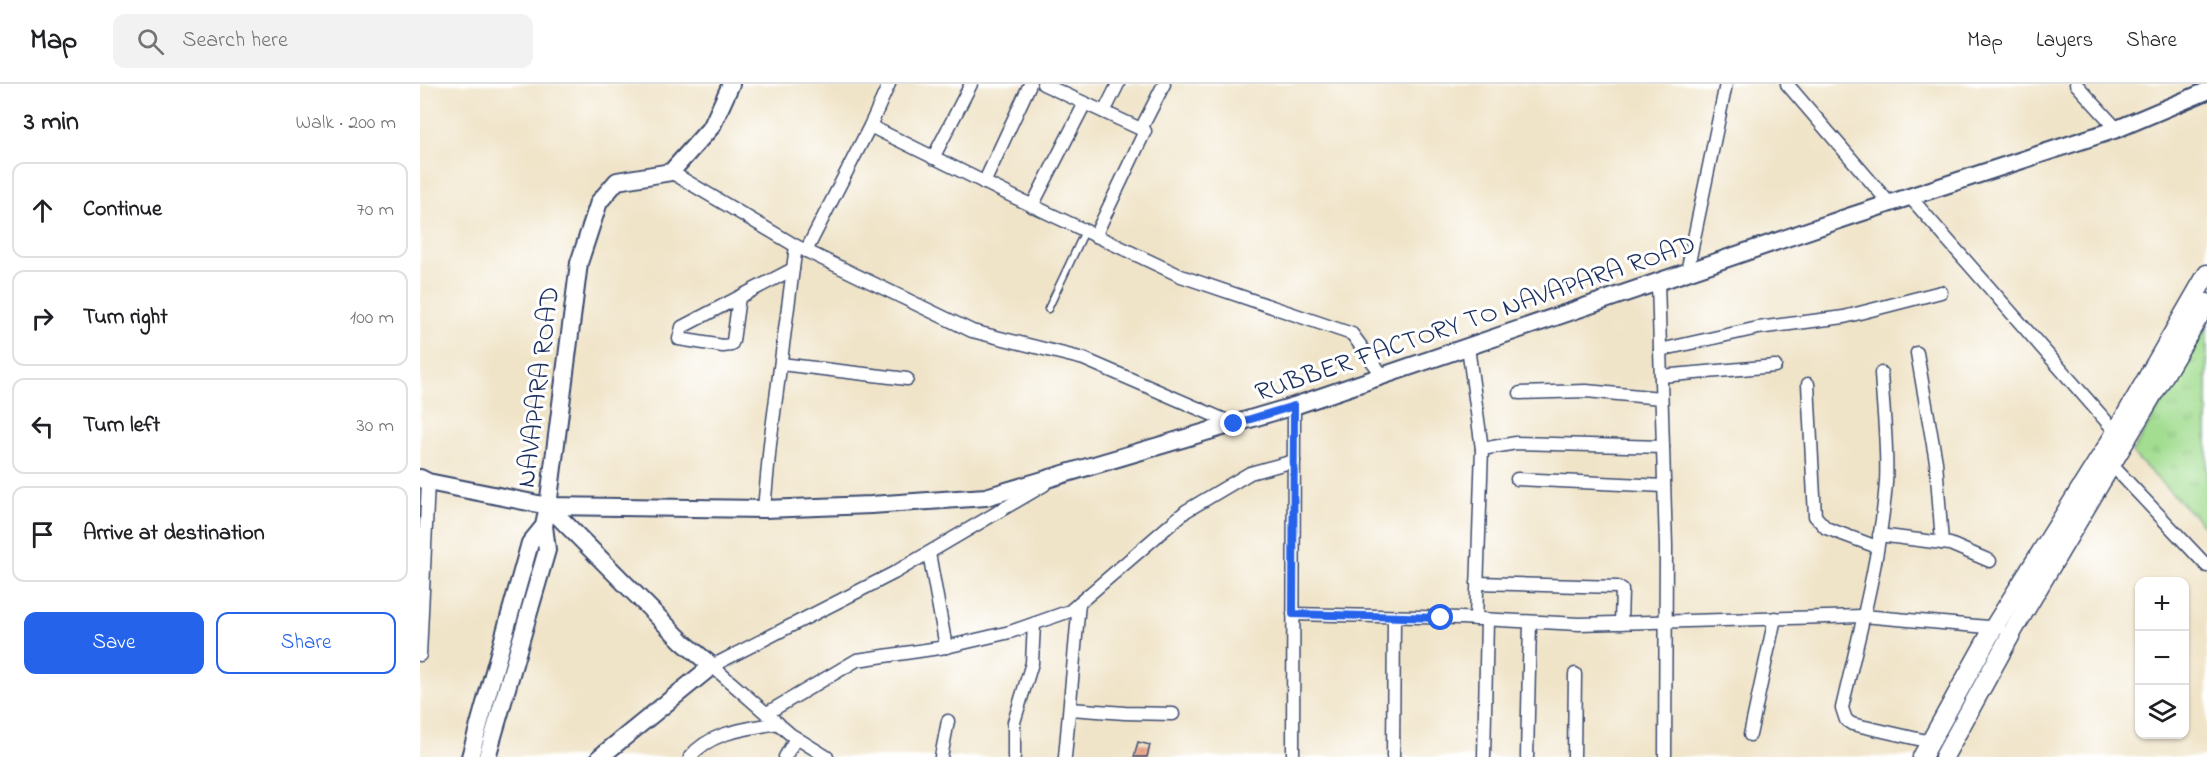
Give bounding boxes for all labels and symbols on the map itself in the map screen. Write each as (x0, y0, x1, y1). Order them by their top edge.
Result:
street label: RUBBER FACTORY TO NAVAPARA ROAD (1250, 225, 1701, 413)
street label: NAVAPARA ROAD (508, 284, 571, 490)
route end (1220, 410, 1246, 436)
route start (1427, 604, 1453, 630)

